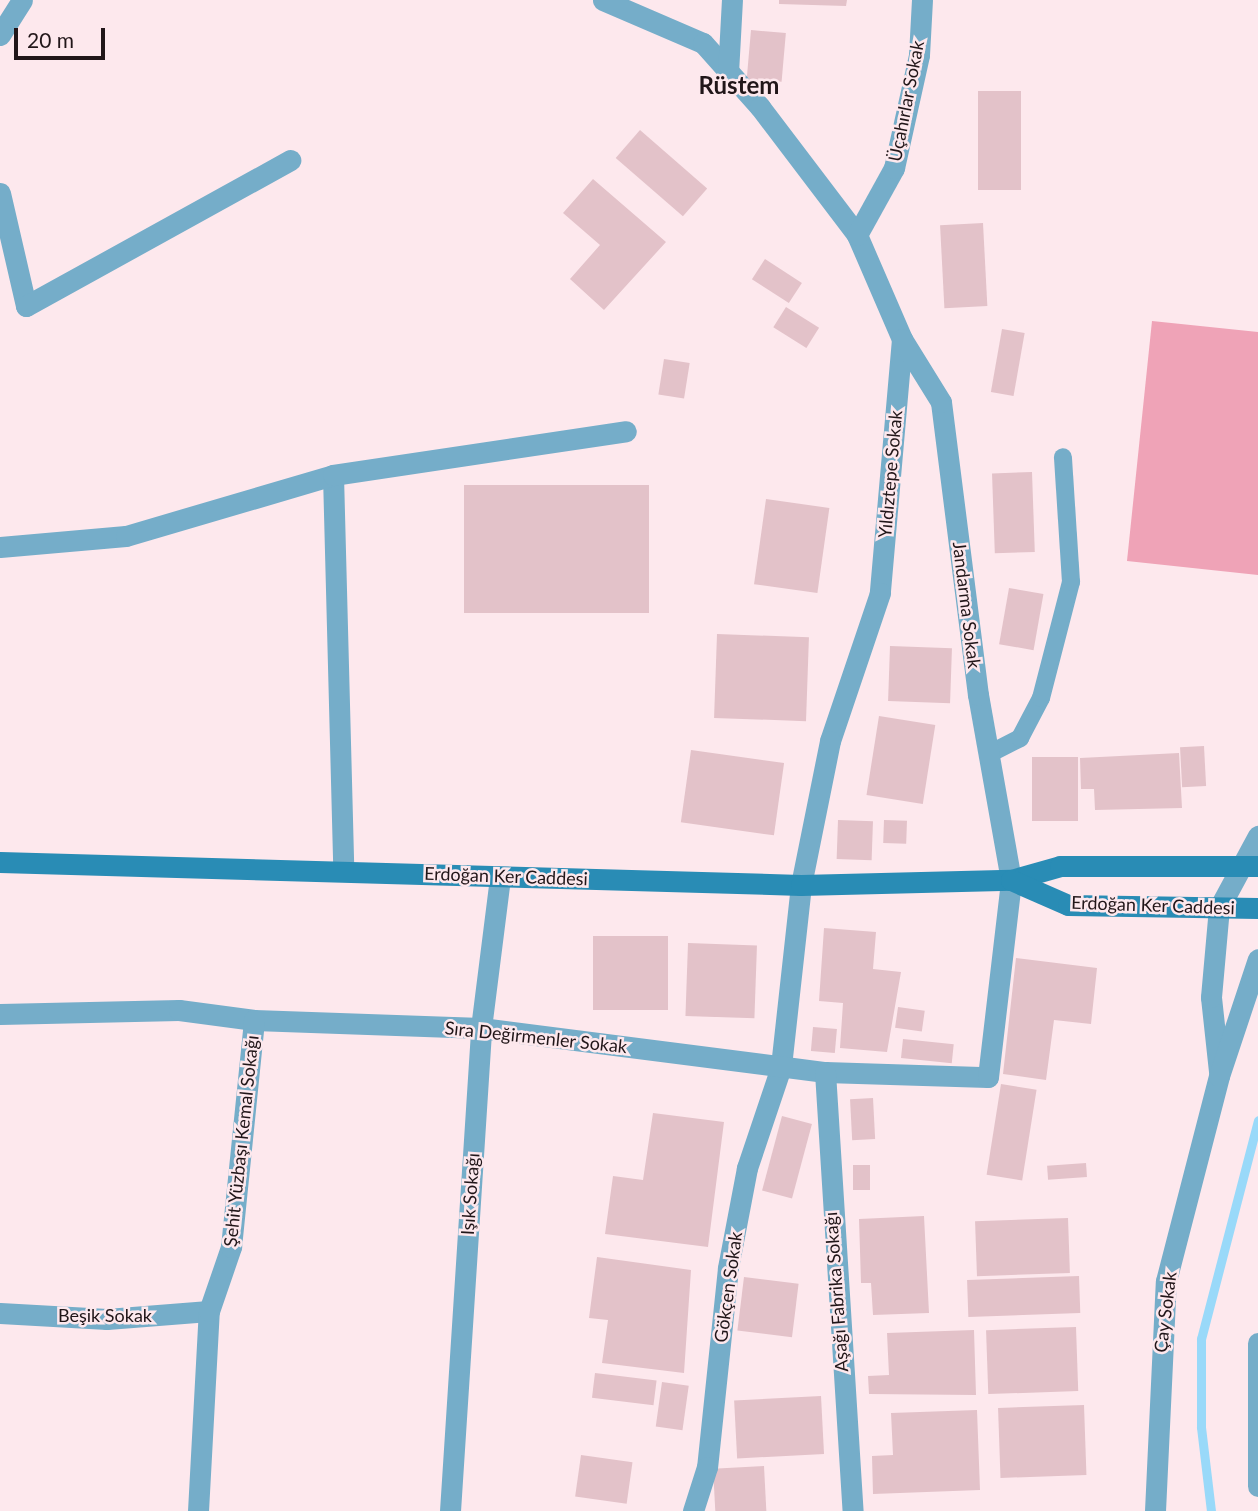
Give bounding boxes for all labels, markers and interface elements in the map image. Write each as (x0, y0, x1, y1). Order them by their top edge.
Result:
scale bar (18, 14, 108, 58)
text: 20 m (27, 27, 74, 52)
street label: Üçahırlar Sokak (884, 39, 928, 163)
district label: Rüstem (699, 71, 779, 99)
street label: Yıldıztepe Sokak (874, 409, 906, 539)
street label: Jandarma Sokak (949, 540, 985, 670)
street label: Erdoğan Ker Caddesi (424, 862, 588, 890)
street label: Erdoğan Ker Caddesi (1071, 891, 1235, 919)
street label: Sıra Değirmenler Sokak (444, 1017, 628, 1057)
street label: Şehit Yüzbaşı Kemal Sokağı (219, 1034, 263, 1248)
street label: Işık Sokağı (456, 1152, 484, 1236)
street label: Aşağı Fabrika Sokağı (820, 1211, 852, 1373)
street label: Gökçen Sokak (710, 1230, 746, 1344)
street label: Çay Sokak (1149, 1270, 1181, 1354)
street label: Beşik Sokak (58, 1304, 152, 1326)

